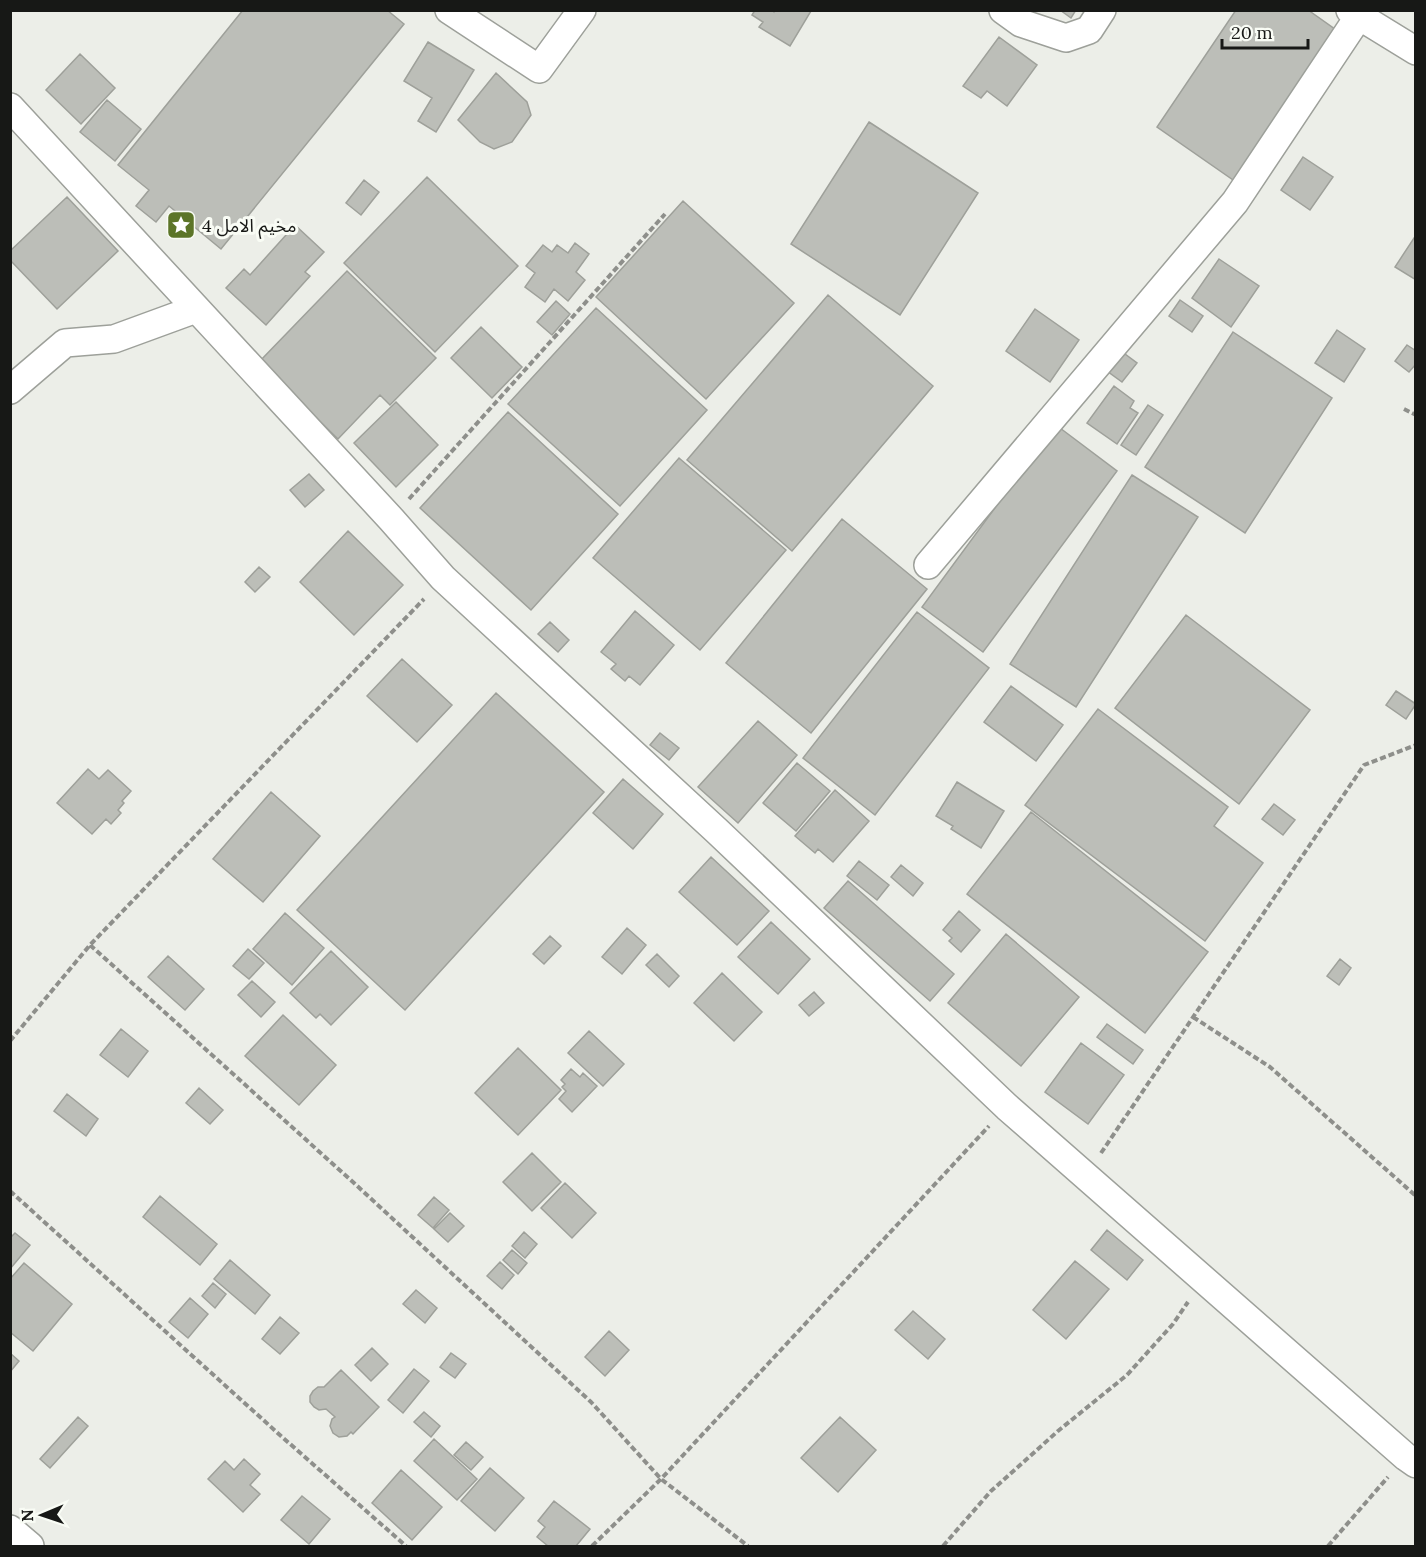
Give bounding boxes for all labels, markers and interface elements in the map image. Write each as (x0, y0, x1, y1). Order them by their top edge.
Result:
scale bar (1222, 12, 1308, 50)
text: 20 m (1231, 21, 1273, 44)
place icon: مخيم الامل 4 (165, 209, 197, 241)
place label: مخيم الامل 4 (202, 214, 296, 239)
north arrow (12, 1485, 72, 1545)
text: N (17, 1509, 37, 1522)

